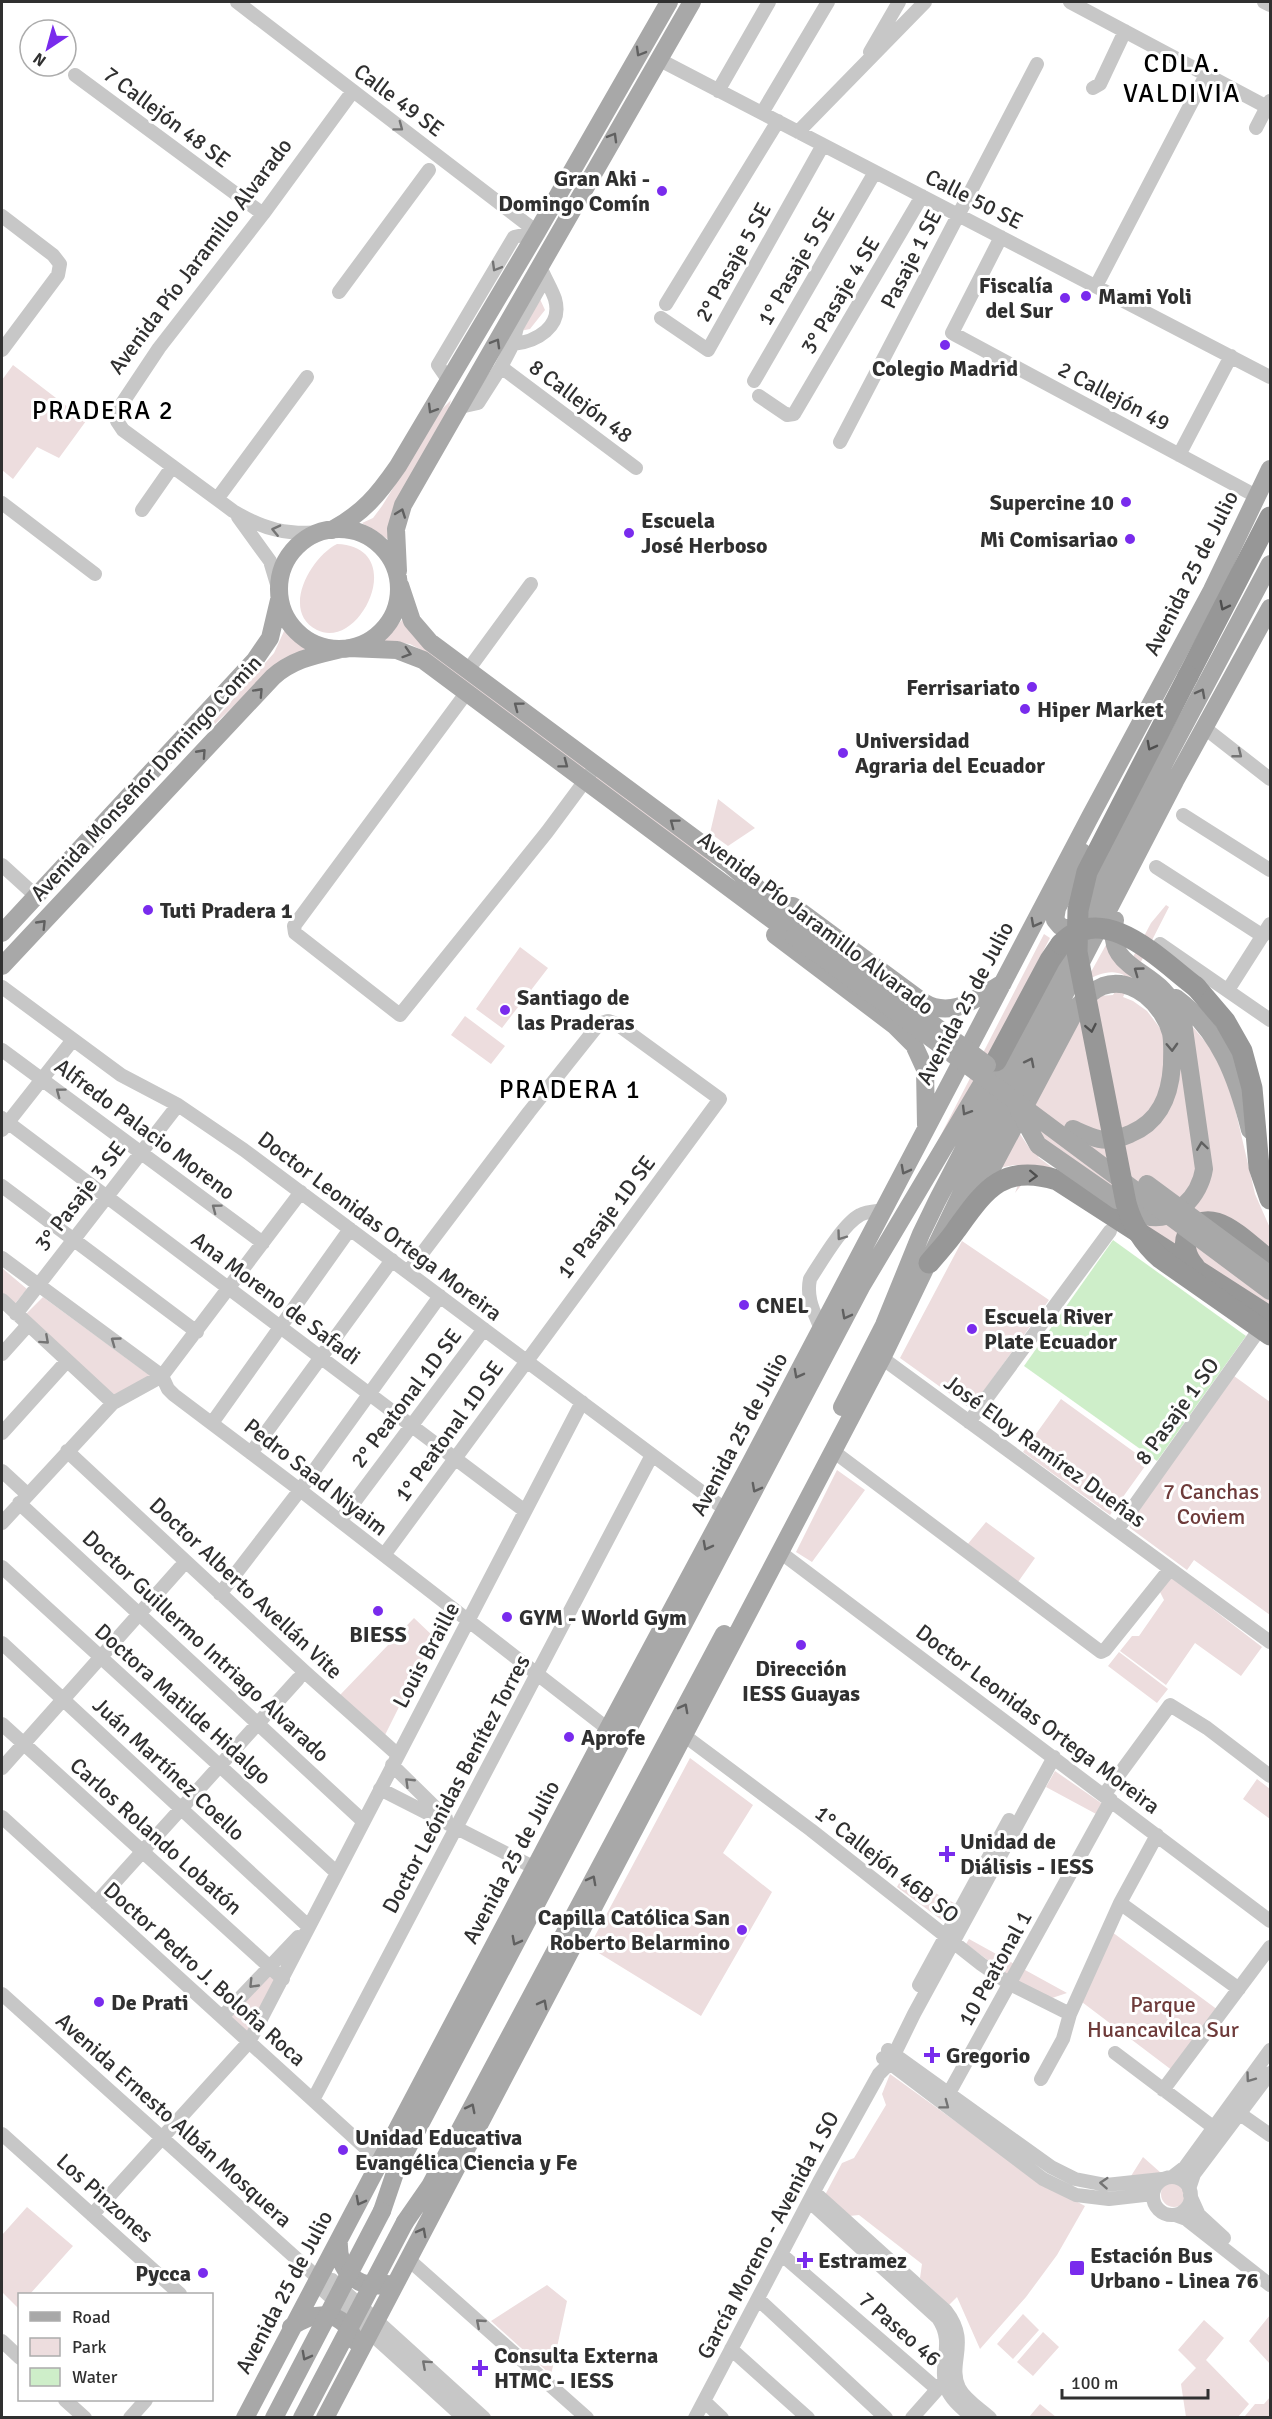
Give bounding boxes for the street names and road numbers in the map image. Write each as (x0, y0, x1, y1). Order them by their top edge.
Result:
street label: Calle 49 SE (349, 57, 449, 143)
street label: 7 Callejón 48 SE (98, 60, 236, 174)
street label: Avenida Pío Jaramillo Alvarado (102, 133, 298, 379)
street label: Calle 50 SE (921, 163, 1027, 235)
street label: 2° Pasaje 5 SE (689, 198, 777, 326)
street label: 1° Pasaje 5 SE (751, 202, 841, 330)
street label: Pasaje 1 SE (875, 205, 947, 313)
street label: 3° Pasaje 4 SE (794, 231, 886, 359)
street label: 8 Callejón 48 (524, 353, 638, 449)
street label: 2 Callejón 49 (1054, 355, 1174, 437)
street label: Avenida 25 de Julio (1138, 486, 1244, 660)
street label: Avenida Monseñor Domingo Comin (25, 649, 267, 907)
street label: Avenida Pío Jaramillo Alvarado (693, 825, 939, 1021)
street label: Avenida 25 de Julio (911, 917, 1019, 1089)
street label: Alfredo Palacio Moreno (49, 1052, 241, 1206)
street label: Doctor Leonidas Ortega Moreira (253, 1125, 507, 1327)
street label: 3° Pasaje 3 SE (29, 1136, 131, 1256)
street label: 1º Pasaje 1D SE (551, 1150, 661, 1284)
street label: Ana Moreno de Safadi (186, 1226, 366, 1370)
street label: 2° Peatonal 1D SE (345, 1323, 467, 1473)
street label: Avenida 25 de Julio (685, 1348, 793, 1520)
street label: 8 Pasaje 1 SO (1129, 1352, 1225, 1470)
street label: 1° Peatonal 1D SE (389, 1355, 509, 1507)
street label: José Eloy Ramírez Dueñas (939, 1369, 1151, 1533)
street label: Pedro Saad Niyaim (239, 1413, 393, 1541)
street label: Doctor Alberto Avellán Vite (144, 1491, 348, 1685)
street label: Doctor Guillermo Intriago Alvarado (77, 1524, 335, 1768)
street label: Louis Braille (387, 1597, 465, 1713)
street label: Doctora Matilde Hidalgo (89, 1618, 277, 1790)
street label: Doctor Leonidas Ortega Moreira (911, 1618, 1165, 1820)
street label: Doctor Leónidas Benítez Torres (376, 1650, 536, 1918)
street label: Juán Martínez Coello (87, 1691, 251, 1847)
street label: Carlos Rolando Lobatón (64, 1752, 248, 1920)
street label: Avenida 25 de Julio (457, 1776, 565, 1948)
street label: 1° Callejón 46B SO (810, 1799, 964, 1929)
street label: Doctor Pedro J. Boloña Roca (98, 1876, 312, 2072)
street label: 10 Peatonal 1 (952, 1906, 1038, 2030)
street label: Avenida Ernesto Albán Mosquera (50, 2007, 298, 2233)
street label: García Moreno - Avenida 1 SO (691, 2106, 845, 2364)
street label: Los Pinzones (51, 2148, 159, 2248)
street label: Avenida 25 de Julio (230, 2206, 338, 2378)
street label: 7 Paseo 46 (853, 2286, 947, 2372)

